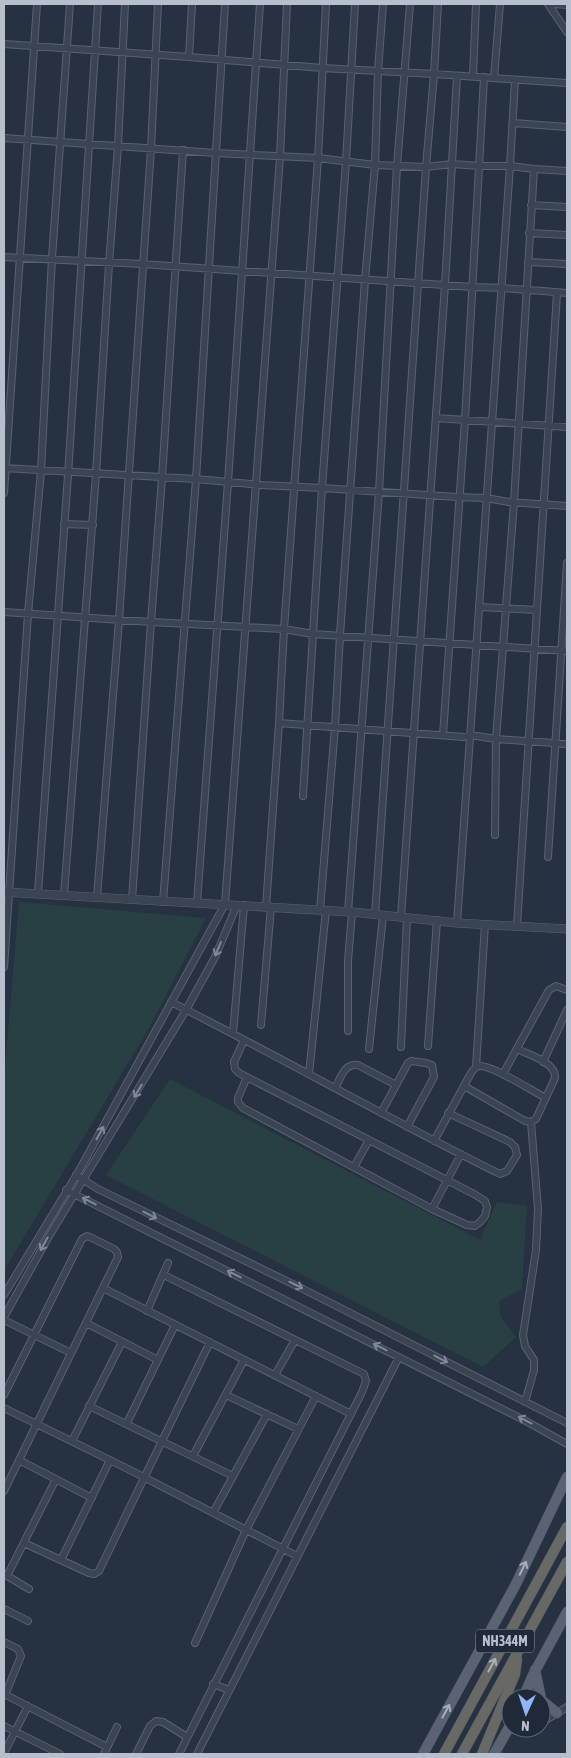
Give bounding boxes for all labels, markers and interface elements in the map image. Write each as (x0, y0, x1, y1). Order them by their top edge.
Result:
one-way arrow (213, 941, 222, 956)
one-way arrow (132, 1083, 142, 1097)
one-way arrow (95, 1125, 105, 1140)
one-way arrow (82, 1196, 97, 1205)
one-way arrow (142, 1211, 157, 1220)
one-way arrow (39, 1237, 49, 1251)
one-way arrow (227, 1269, 242, 1278)
one-way arrow (288, 1281, 303, 1290)
one-way arrow (372, 1342, 387, 1352)
one-way arrow (433, 1355, 448, 1364)
one-way arrow (517, 1415, 532, 1425)
one-way arrow (519, 1561, 529, 1576)
road number: NH344M (476, 1630, 534, 1652)
one-way arrow (487, 1658, 497, 1673)
north arrow (501, 1688, 551, 1738)
one-way arrow (441, 1704, 451, 1719)
text: N (521, 1718, 530, 1734)

